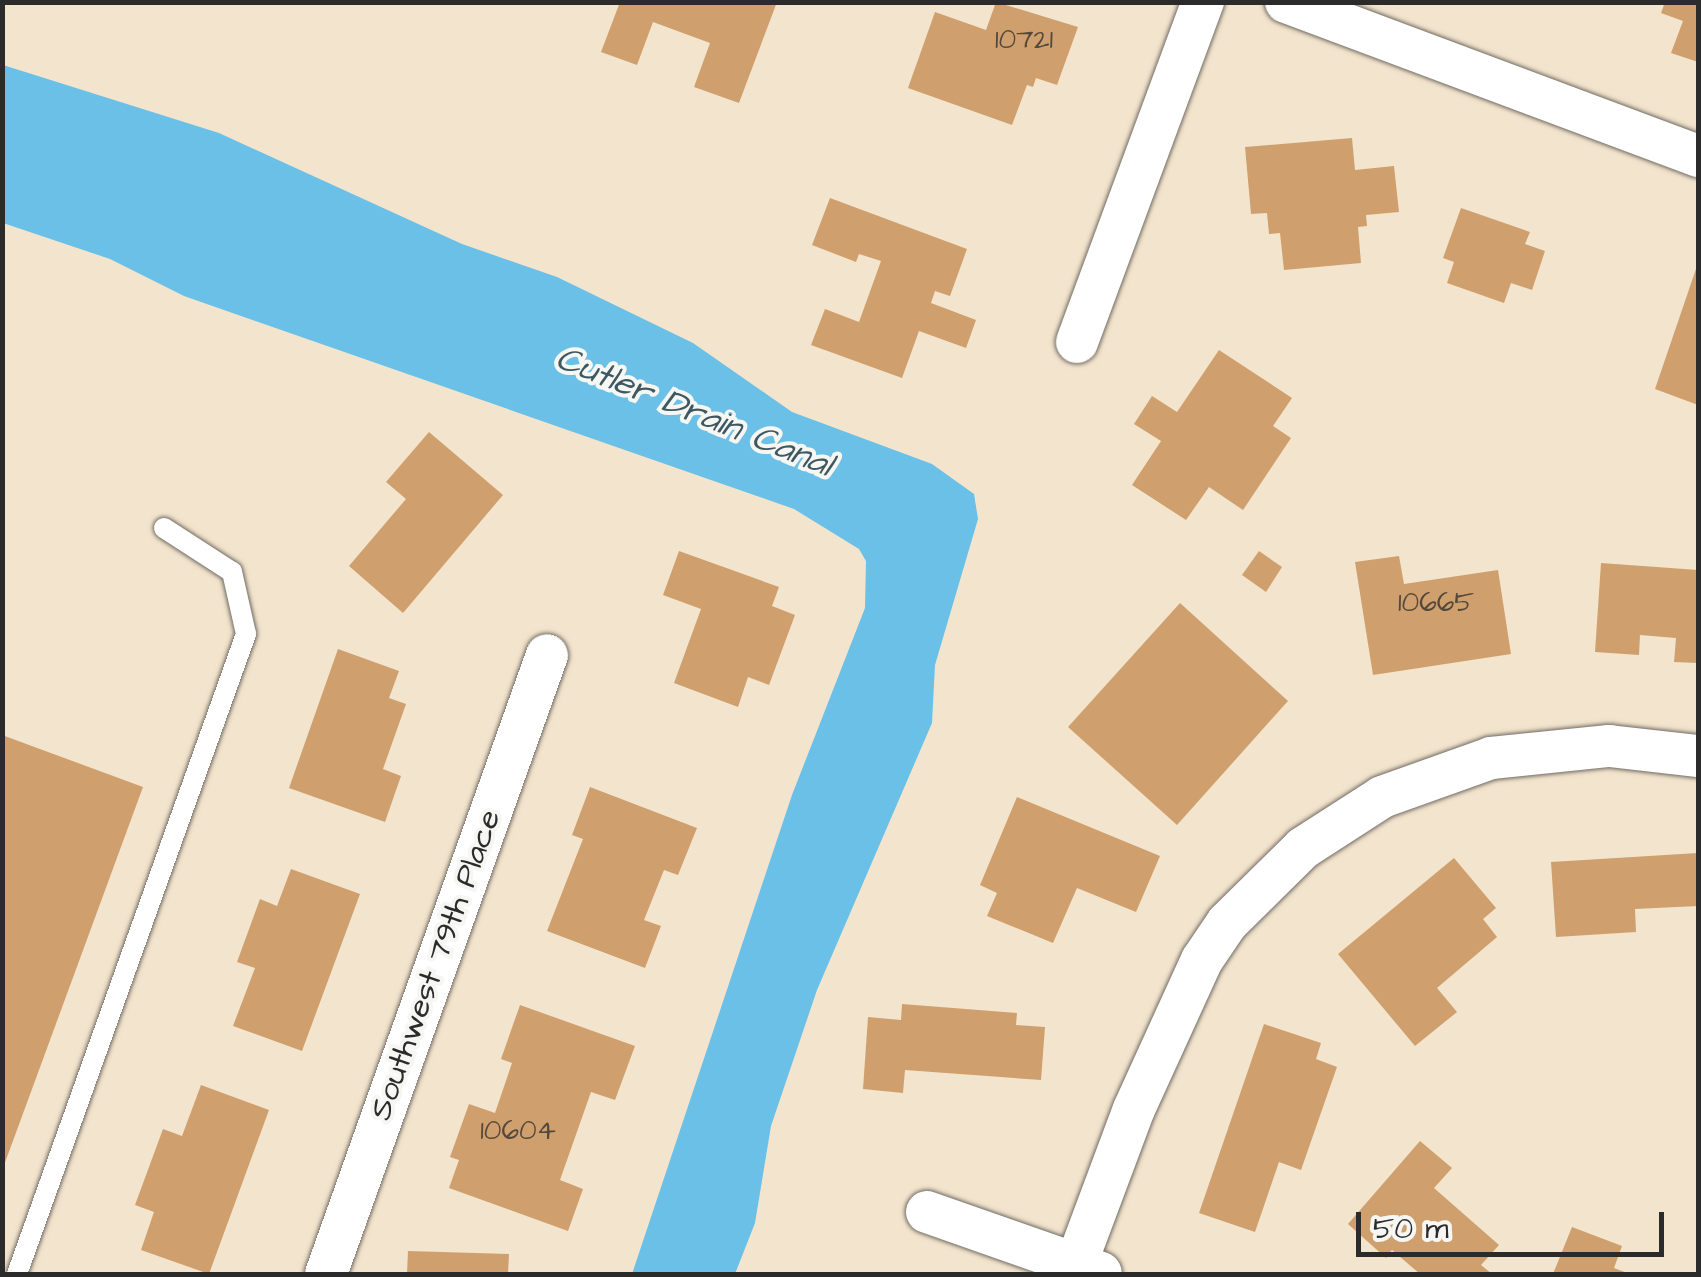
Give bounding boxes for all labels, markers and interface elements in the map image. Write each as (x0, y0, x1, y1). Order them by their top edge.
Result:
house number: 10721 (995, 23, 1053, 57)
water label: Cutler Drain Canal (550, 337, 838, 487)
house number: 10665 (1398, 586, 1474, 620)
street label: Southwest 79th Place (362, 805, 510, 1125)
house number: 10604 (480, 1114, 556, 1148)
scale bar (1361, 1192, 1668, 1254)
text: 50 m (1373, 1208, 1449, 1250)

